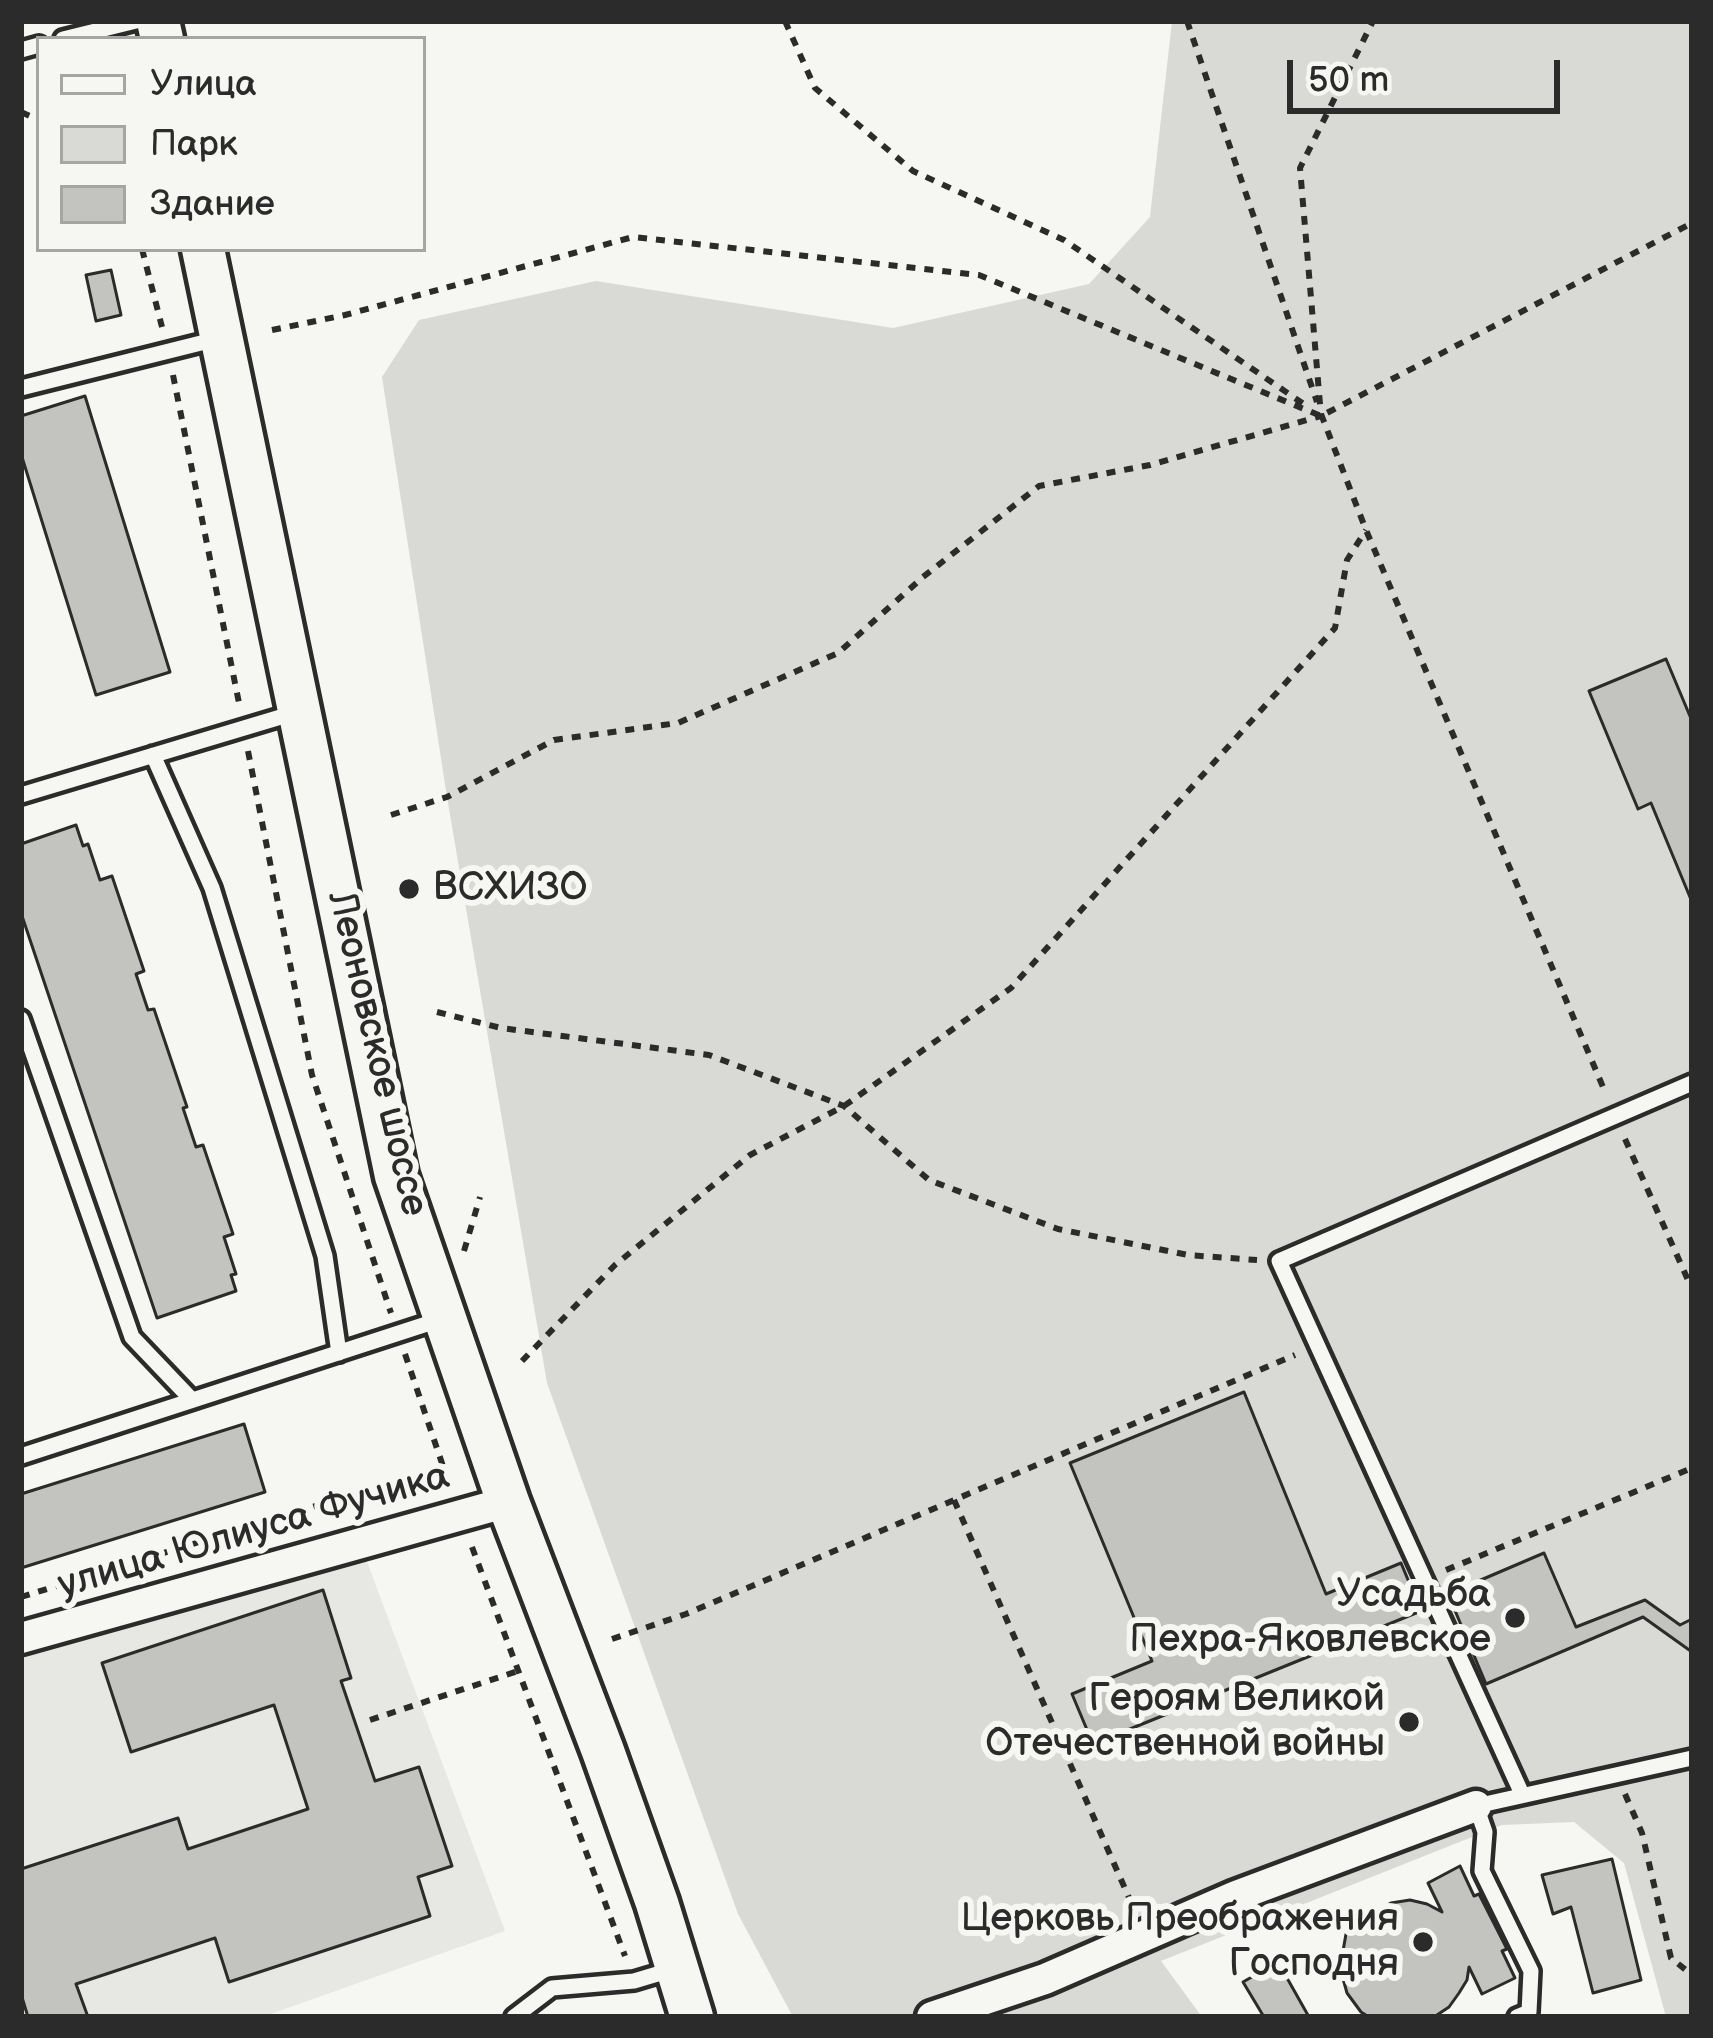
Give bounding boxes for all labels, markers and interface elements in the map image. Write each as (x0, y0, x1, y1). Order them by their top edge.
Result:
legend (36, 36, 426, 252)
scale bar (1293, 36, 1566, 110)
text: 50 m (1308, 59, 1389, 102)
text: Улица (150, 63, 257, 106)
text: Парк (150, 123, 238, 166)
text: Здание (150, 183, 275, 226)
place label: ВСХИЗО (433, 866, 588, 912)
marker: ВСХИЗО (396, 876, 422, 902)
street label: Леоновское шоссе (316, 887, 436, 1221)
street label: улица Юлиуса Фучика (53, 1454, 455, 1610)
place label: Усадьба Пехра-Яковлевское (1129, 1573, 1491, 1664)
marker: Усадьба Пехра-Яковлевское (1502, 1605, 1528, 1631)
place label: Героям Великой Отечественной войны (985, 1677, 1385, 1768)
marker: Героям Великой Отечественной войны (1396, 1709, 1422, 1735)
place label: Церковь Преображения Господня (961, 1897, 1399, 1988)
marker: Церковь Преображения Господня (1410, 1929, 1436, 1955)

